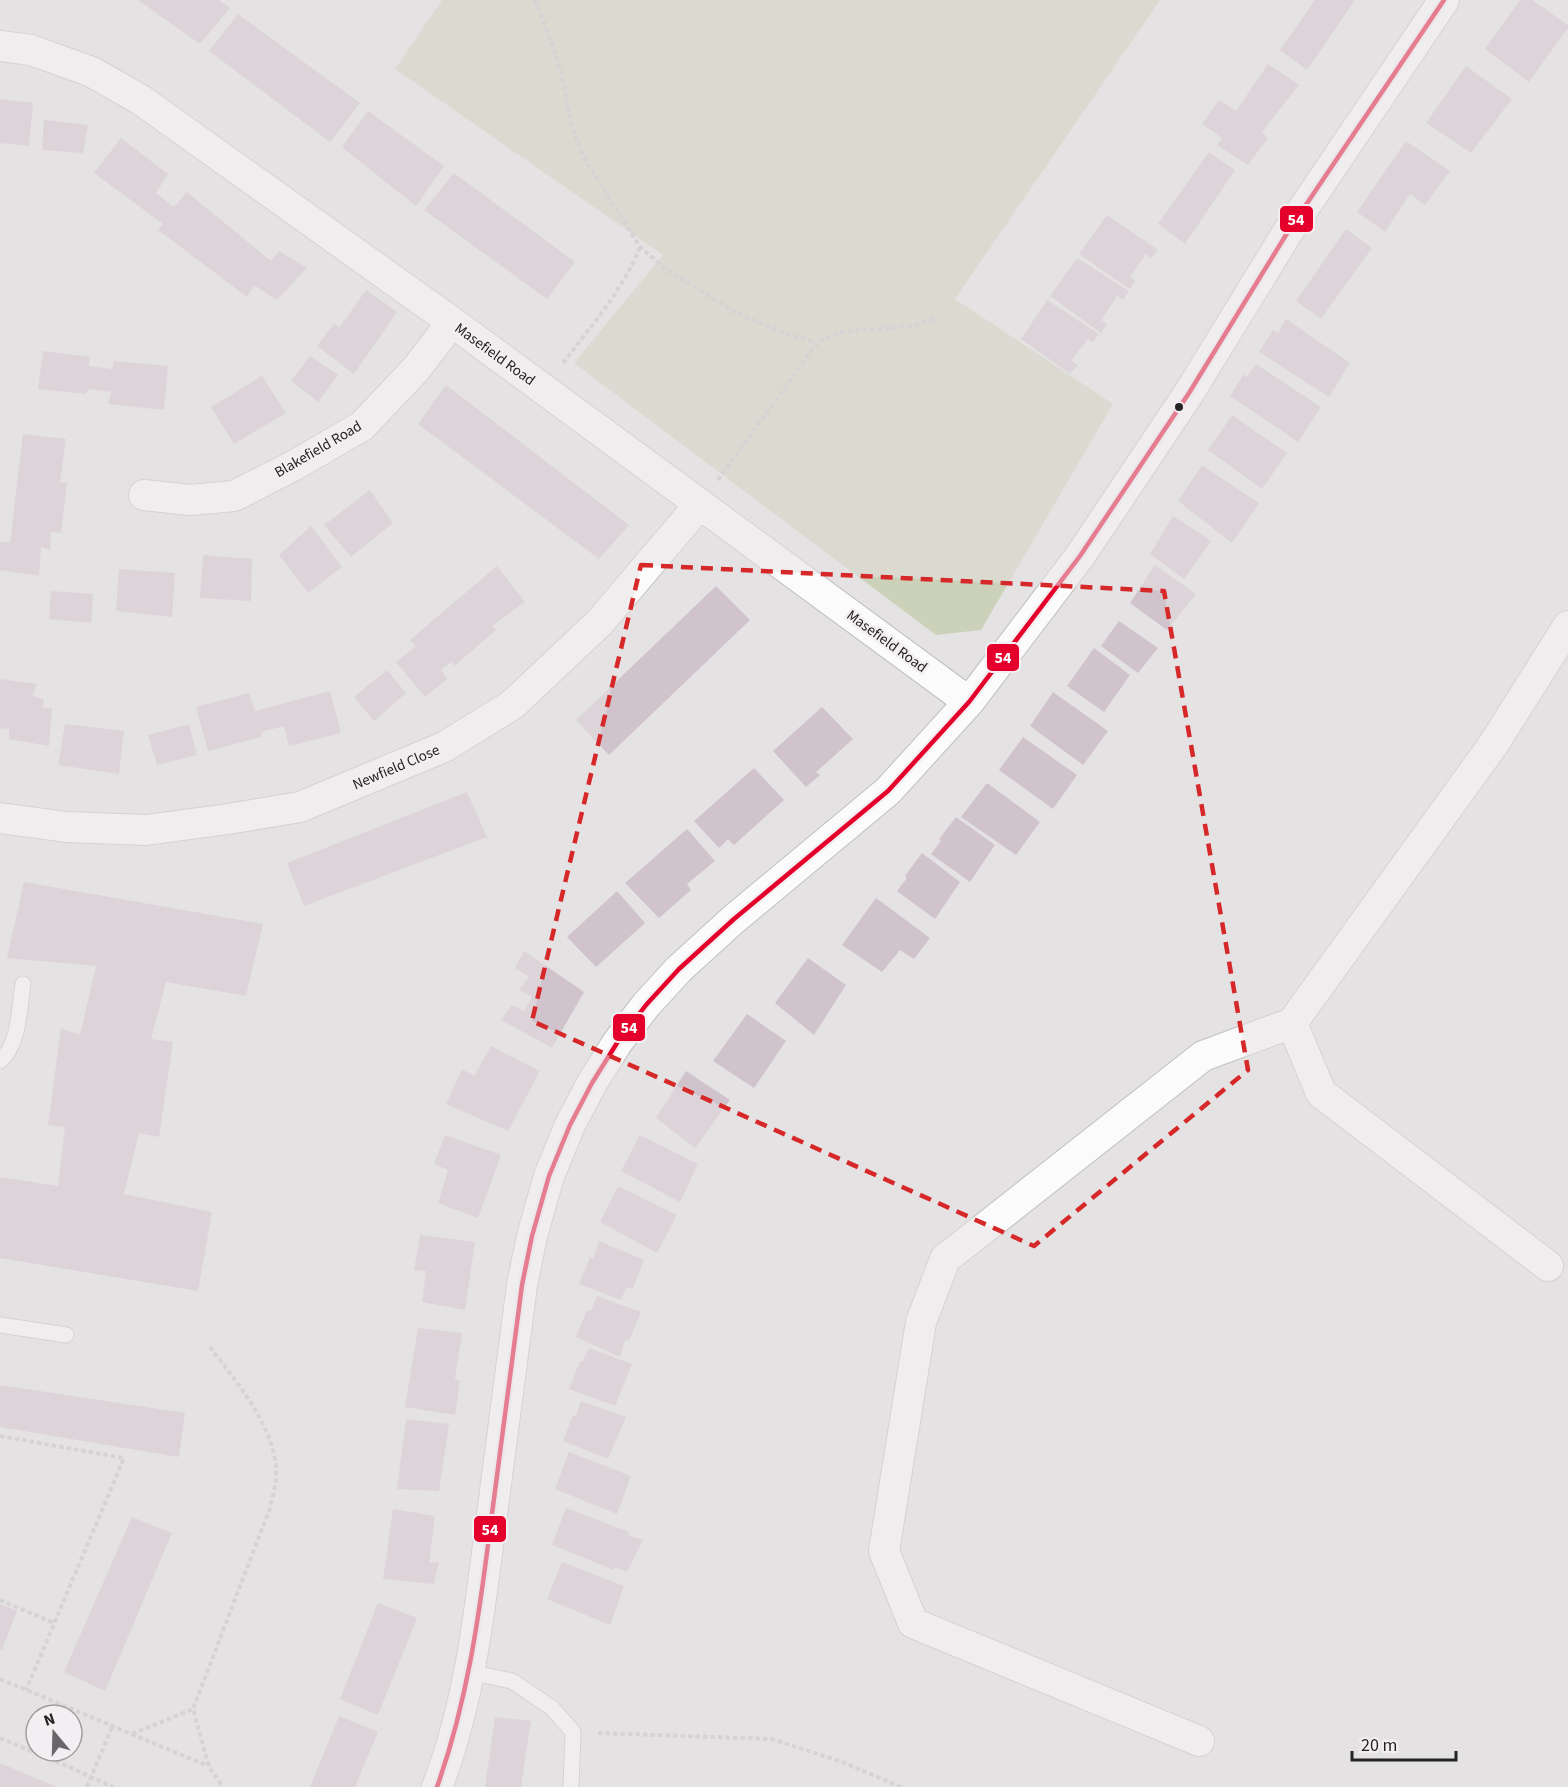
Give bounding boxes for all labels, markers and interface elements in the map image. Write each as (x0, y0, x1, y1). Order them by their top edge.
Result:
line badge: 54 (1279, 205, 1314, 233)
text: 54 (1288, 209, 1305, 231)
street label: Masefield Road (450, 318, 539, 391)
unlabelled marker (1173, 401, 1185, 413)
street label: Blakefield Road (271, 416, 366, 483)
street label: Masefield Road (842, 605, 931, 678)
line badge: 54 (986, 643, 1020, 672)
text: 54 (995, 647, 1012, 669)
street label: Newfield Close (349, 740, 443, 795)
line badge: 54 (612, 1013, 646, 1042)
text: 54 (621, 1017, 638, 1039)
line badge: 54 (473, 1515, 507, 1543)
text: 54 (482, 1519, 499, 1541)
north arrow (24, 1703, 84, 1763)
text: N (41, 1708, 58, 1732)
scale bar (1352, 1724, 1456, 1762)
text: 20 m (1361, 1733, 1397, 1758)

